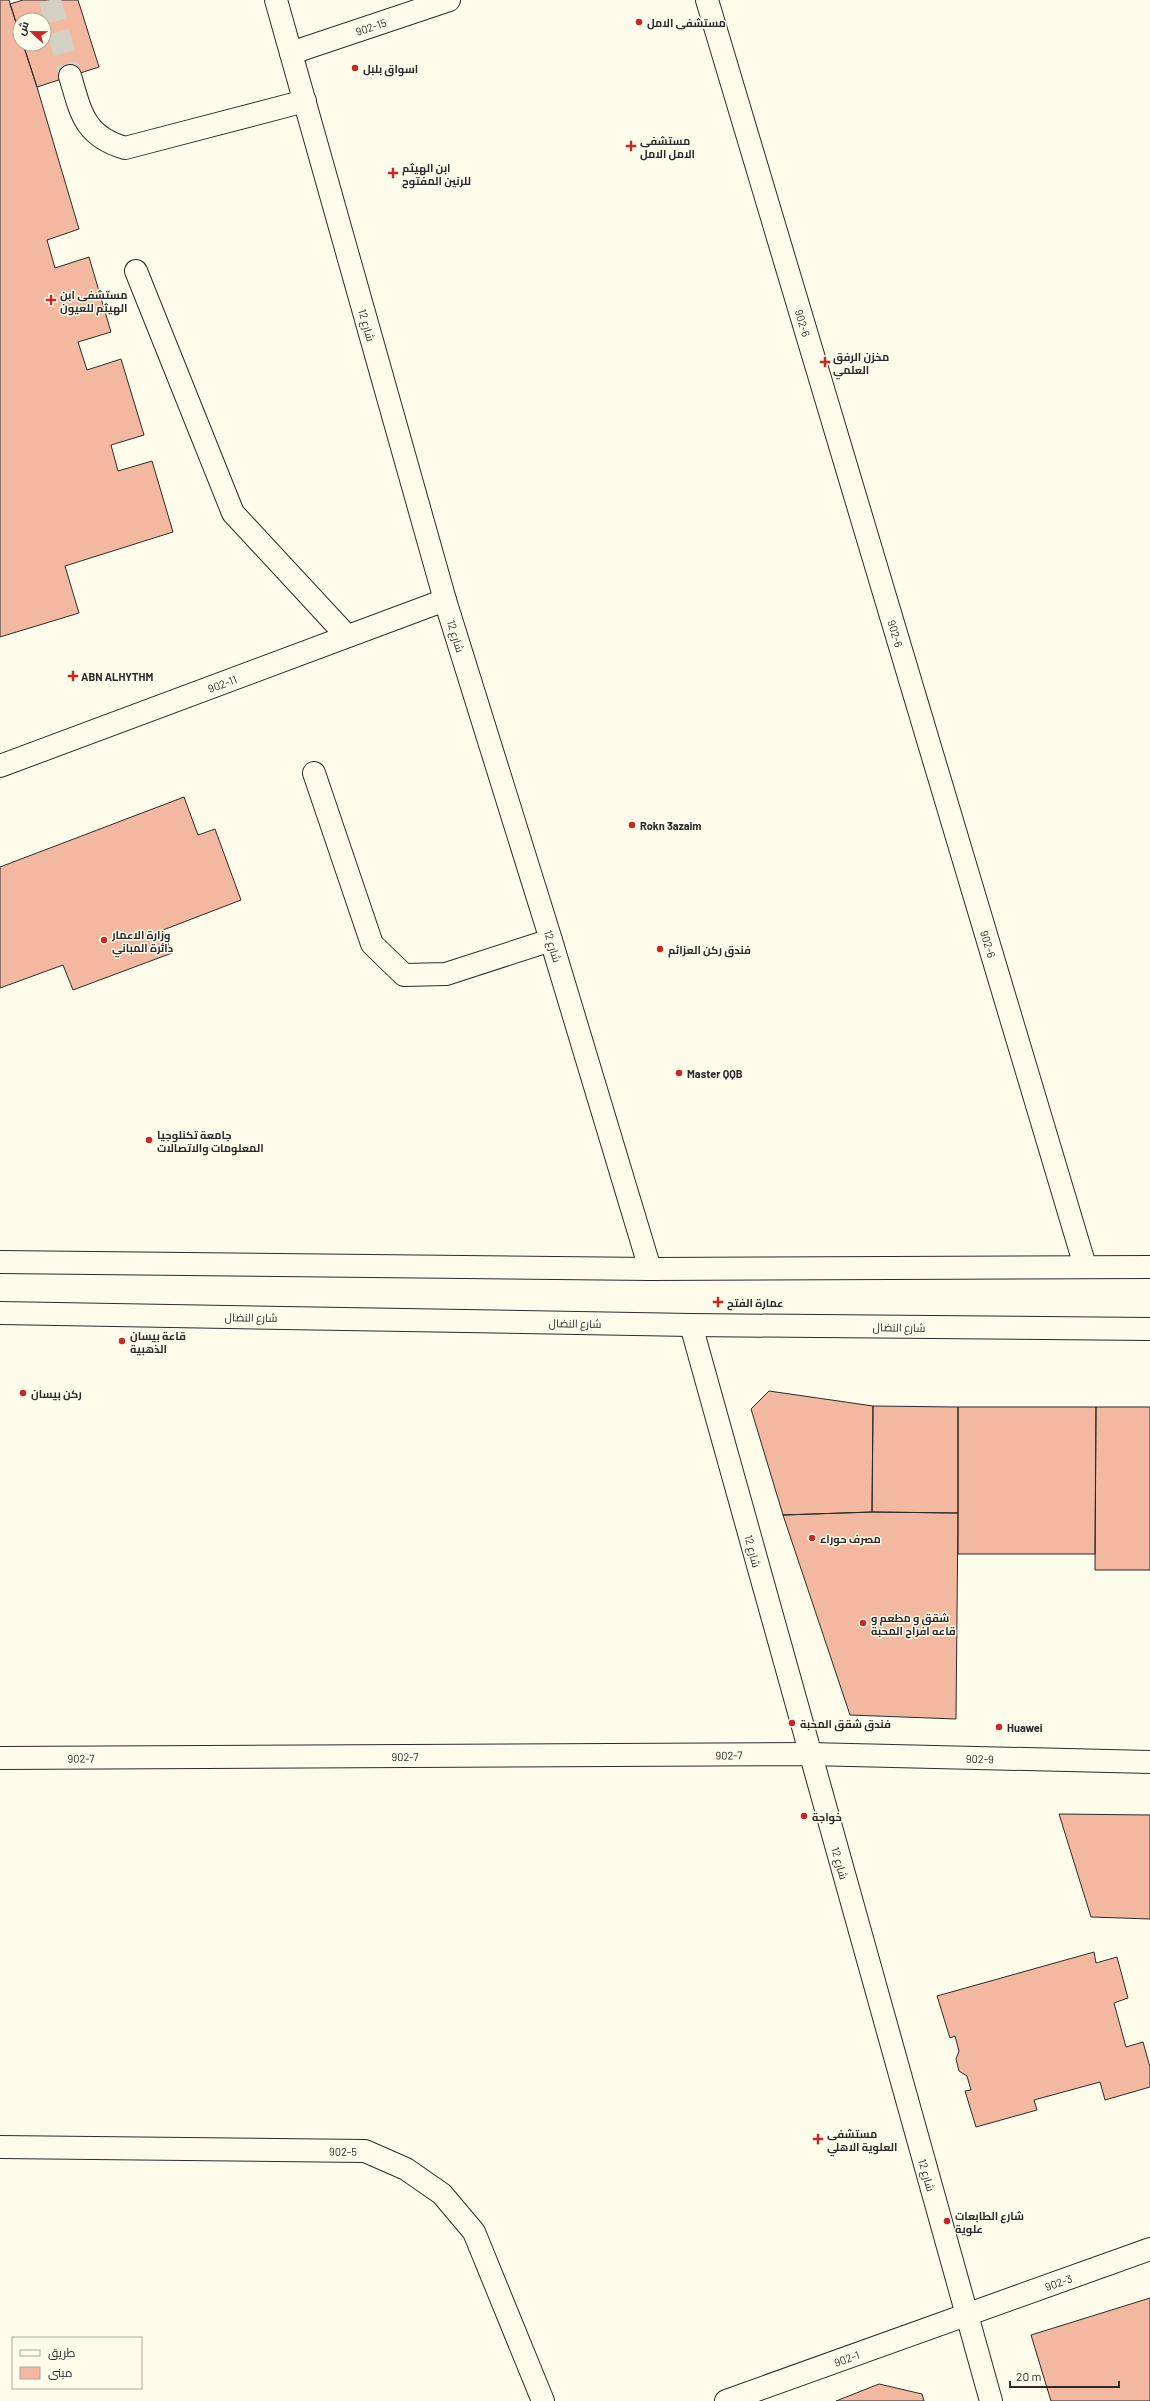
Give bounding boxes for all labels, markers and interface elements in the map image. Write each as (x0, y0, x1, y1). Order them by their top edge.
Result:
north arrow (12, 12, 52, 52)
street label: 902-15 (354, 15, 388, 37)
place label: مستشفى الامل (647, 16, 726, 30)
marker: مستشفى الامل (634, 17, 644, 27)
text: ش (14, 19, 32, 37)
place label: اسواق بلبل (363, 62, 418, 77)
marker: اسواق بلبل (350, 63, 360, 73)
place label: مستشفى الامل الامل (640, 134, 695, 161)
marker: مستشفى الامل الامل (625, 140, 637, 152)
place label: ابن الهيثم للرنين المفتوح (402, 161, 471, 189)
marker: ابن الهيثم للرنين المفتوح (387, 167, 399, 179)
place label: مستشفى ابن الهيثم للعيون (60, 288, 127, 316)
marker: مستشفى ابن الهيثم للعيون (45, 294, 57, 306)
street label: شارع 12 (354, 307, 378, 343)
street label: 902-6 (793, 308, 814, 338)
place label: مخزن الرفق العلمي (833, 350, 889, 380)
marker: مخزن الرفق العلمي (820, 357, 830, 367)
street label: شارع 12 (443, 618, 467, 654)
street label: 902-6 (886, 618, 906, 649)
place label: ABN ALHYTHM (81, 670, 153, 683)
marker: ABN ALHYTHM (68, 671, 78, 681)
street label: 902-11 (206, 672, 238, 694)
place label: Rokn 3azaim (640, 819, 702, 832)
marker: Rokn 3azaim (627, 820, 637, 830)
place label: وزارة الاعمار دائرة المباني (111, 928, 173, 958)
street label: شارع 12 (540, 928, 564, 964)
street label: 902-6 (979, 929, 999, 959)
marker: وزارة الاعمار دائرة المباني (99, 935, 109, 945)
place label: فندق ركن العزائم (668, 943, 751, 958)
marker: فندق ركن العزائم (655, 944, 665, 954)
place label: Master QQB (687, 1067, 743, 1080)
marker: Master QQB (674, 1068, 684, 1078)
place label: جامعة تكنلوجيا المعلومات والاتصالات (157, 1128, 264, 1156)
marker: جامعة تكنلوجيا المعلومات والاتصالات (144, 1135, 154, 1145)
marker: عمارة الفتح (712, 1296, 724, 1308)
place label: عمارة الفتح (727, 1296, 783, 1311)
street label: شارع النضال (225, 1310, 277, 1326)
street label: شارع النضال (549, 1316, 601, 1332)
street label: شارع النضال (873, 1320, 925, 1336)
place label: قاعة بيسان الذهبية (130, 1329, 186, 1356)
marker: قاعة بيسان الذهبية (117, 1336, 127, 1346)
place label: ركن بيسان (31, 1387, 82, 1401)
marker: ركن بيسان (18, 1388, 28, 1398)
place label: مصرف حوراء (820, 1532, 881, 1547)
street label: شارع 12 (740, 1533, 764, 1569)
marker: مصرف حوراء (807, 1533, 817, 1543)
place label: شقق و مطعم و قاعه افراح المحبة (871, 1611, 956, 1639)
marker: شقق و مطعم و قاعه افراح المحبة (858, 1618, 868, 1628)
place label: فندق شقق المحبة (800, 1717, 891, 1732)
marker: فندق شقق المحبة (787, 1718, 797, 1728)
place label: Huawei (1007, 1721, 1043, 1734)
marker: Huawei (994, 1722, 1004, 1732)
street label: 902-7 (715, 1748, 743, 1761)
street label: 902-7 (391, 1749, 419, 1763)
street label: 902-7 (67, 1751, 95, 1764)
street label: 902-9 (966, 1751, 994, 1765)
place label: خواجة (812, 1810, 842, 1825)
marker: خواجة (799, 1811, 809, 1821)
street label: شارع 12 (827, 1845, 851, 1881)
place label: مستشفى العلوية الاهلي (827, 2127, 897, 2157)
marker: مستشفى العلوية الاهلي (812, 2133, 824, 2145)
street label: 902-5 (329, 2144, 357, 2157)
street label: شارع 12 (914, 2157, 938, 2193)
place label: شارع الطابعات علوية (955, 2209, 1024, 2237)
marker: شارع الطابعات علوية (942, 2216, 952, 2226)
street label: 902-3 (1043, 2271, 1074, 2293)
legend (12, 2337, 142, 2389)
text: طريق (48, 2345, 76, 2360)
street label: 902-1 (832, 2347, 861, 2368)
scale bar (1010, 2363, 1119, 2389)
text: مبنى (48, 2365, 73, 2380)
text: 20 m (1016, 2369, 1042, 2383)

